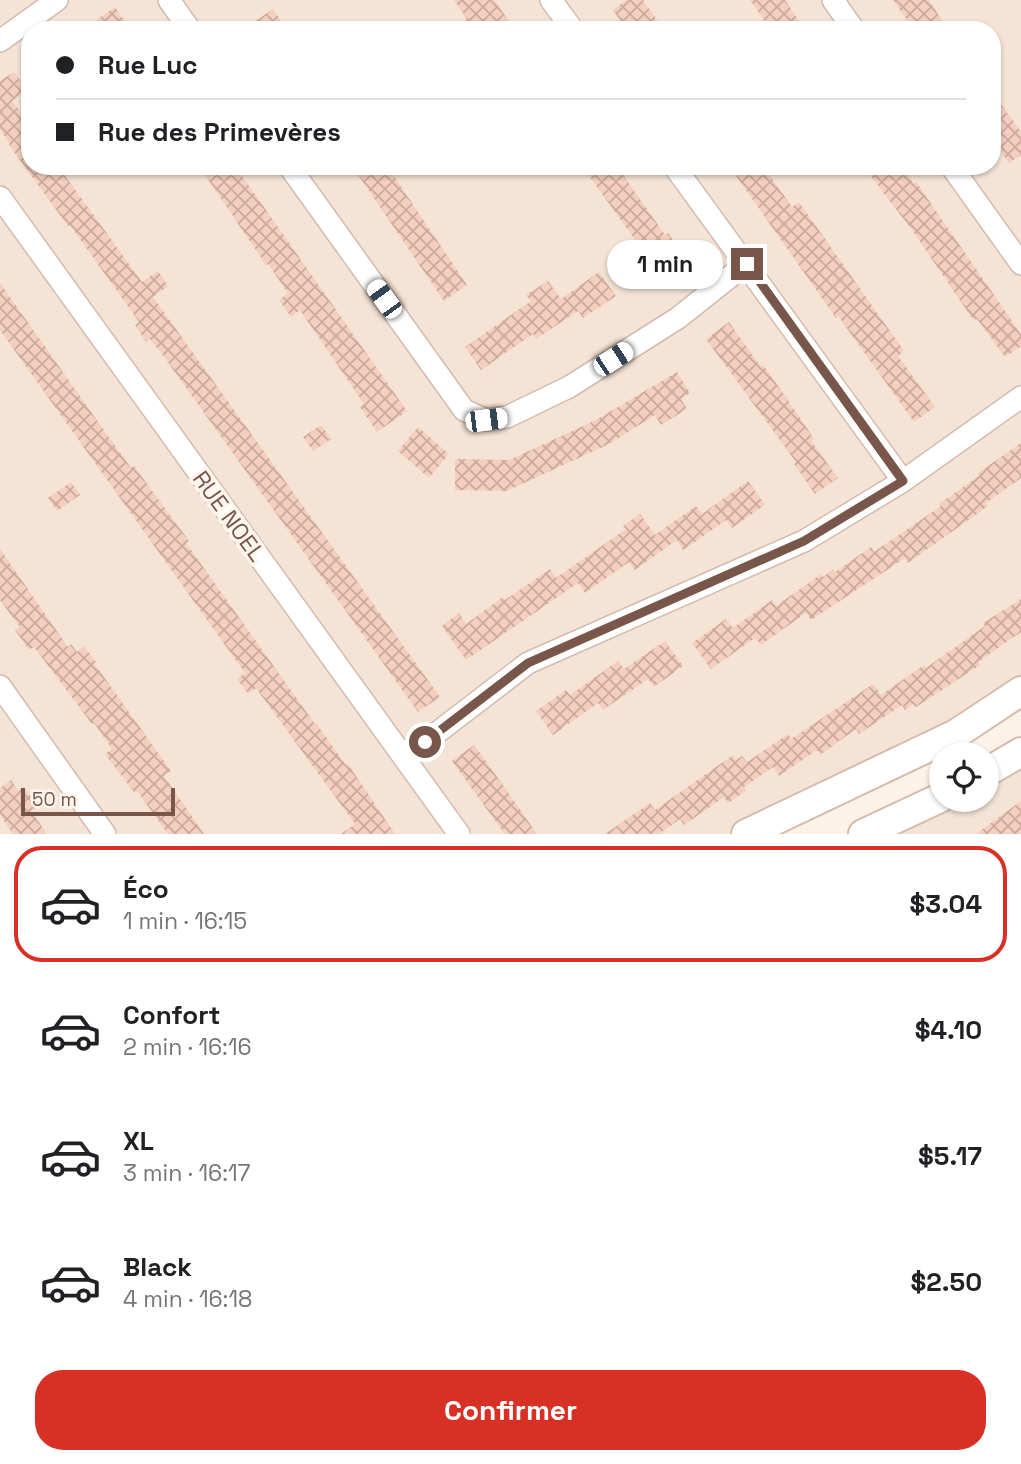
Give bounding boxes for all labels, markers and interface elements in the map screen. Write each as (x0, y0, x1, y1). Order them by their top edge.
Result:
text: Rue Luc (98, 48, 197, 82)
text: Rue des Primevères (98, 115, 341, 149)
callout: 1 min (607, 240, 722, 288)
route end (731, 248, 763, 280)
text: 1 min (637, 249, 693, 279)
car (364, 276, 405, 322)
car (590, 339, 637, 379)
car (464, 407, 509, 433)
street label: RUE NOEL (186, 465, 272, 567)
route start (409, 726, 441, 758)
map controls (929, 742, 999, 812)
button: locate (929, 742, 999, 812)
scale bar (21, 785, 175, 817)
text: 50 m (32, 787, 77, 812)
text: Éco (123, 872, 169, 906)
icon: car (39, 873, 102, 936)
text: $3.04 (910, 887, 982, 921)
text: 1 min · 16:15 (123, 906, 247, 936)
text: Confort (123, 998, 220, 1032)
icon: car (39, 999, 102, 1062)
text: $4.10 (915, 1013, 982, 1047)
text: 2 min · 16:16 (123, 1032, 252, 1062)
text: XL (123, 1124, 154, 1158)
icon: car (39, 1125, 102, 1188)
text: $5.17 (918, 1139, 982, 1173)
text: 3 min · 16:17 (123, 1158, 251, 1188)
text: Black (123, 1250, 192, 1284)
icon: car (39, 1251, 102, 1314)
text: $2.50 (911, 1265, 982, 1299)
text: 4 min · 16:18 (123, 1284, 252, 1314)
button: Confirmer (35, 1370, 986, 1450)

